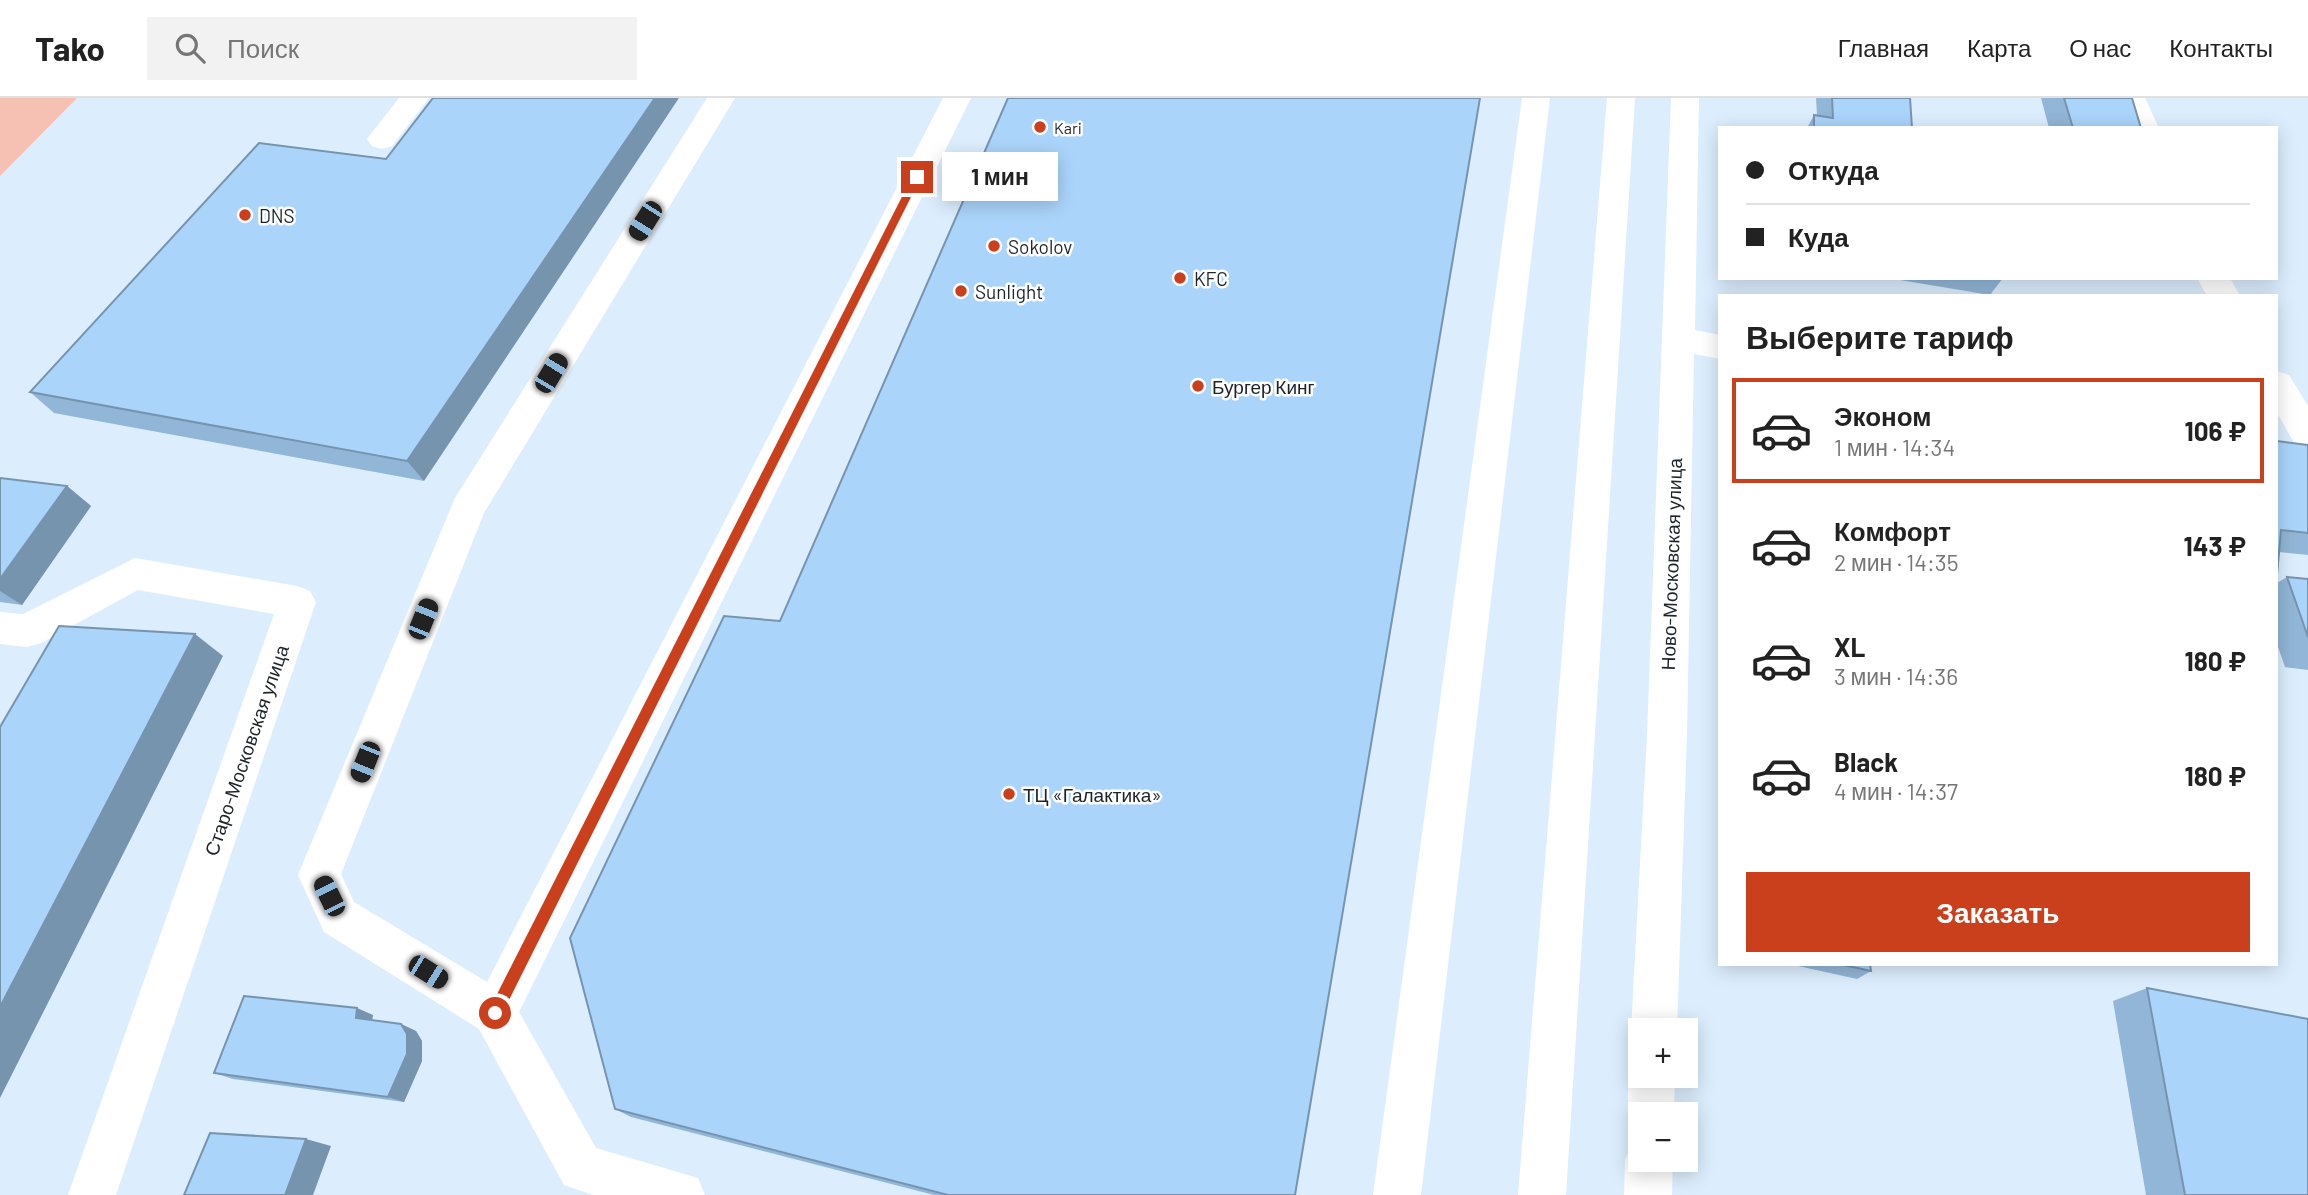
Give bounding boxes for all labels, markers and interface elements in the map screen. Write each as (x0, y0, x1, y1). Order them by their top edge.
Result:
search box (147, 17, 637, 80)
text: Tako (35, 28, 105, 68)
icon: search (171, 29, 209, 67)
text: Поиск (227, 32, 299, 63)
text: Главная (1838, 33, 1929, 62)
text: Карта (1967, 33, 2031, 62)
text: О нас (2069, 33, 2131, 62)
text: Контакты (2169, 33, 2273, 62)
place label: Kari (1054, 118, 1082, 137)
marker: Kari (1032, 119, 1048, 135)
callout: 1 мин (942, 153, 1057, 202)
text: Откуда (1788, 154, 1879, 185)
route end (901, 161, 933, 193)
text: 1 мин (971, 162, 1029, 190)
car (625, 198, 666, 244)
place label: DNS (259, 204, 295, 227)
marker: DNS (237, 207, 253, 223)
text: Куда (1788, 221, 1849, 252)
place label: Sokolov (1008, 235, 1072, 258)
marker: Sokolov (986, 238, 1002, 254)
place label: KFC (1194, 267, 1228, 290)
marker: KFC (1172, 270, 1188, 286)
place label: Sunlight (975, 280, 1043, 303)
marker: Sunlight (953, 283, 969, 299)
text: Выберите тариф (1746, 317, 2014, 355)
car (532, 350, 571, 396)
place label: Бургер Кинг (1212, 375, 1315, 398)
marker: Бургер Кинг (1190, 378, 1206, 394)
icon: car (1750, 399, 1813, 462)
text: Эконом (1834, 400, 1932, 431)
text: 106 ₽ (2185, 415, 2246, 446)
text: 1 мин · 14:34 (1834, 433, 1955, 461)
street label: Ново-Московская улица (1656, 457, 1686, 671)
icon: car (1750, 514, 1813, 577)
text: Комфорт (1834, 515, 1951, 546)
text: 143 ₽ (2184, 530, 2246, 561)
text: 2 мин · 14:35 (1834, 548, 1959, 576)
car (406, 596, 441, 642)
icon: car (1750, 629, 1813, 692)
text: XL (1834, 631, 1865, 662)
street label: Старо-Московская улица (199, 641, 293, 859)
text: 180 ₽ (2184, 645, 2246, 676)
text: 3 мин · 14:36 (1834, 662, 1958, 690)
car (348, 739, 383, 785)
icon: car (1750, 744, 1813, 807)
text: Black (1834, 746, 1898, 777)
text: 180 ₽ (2184, 760, 2246, 791)
text: 4 мин · 14:37 (1834, 777, 1958, 805)
place label: ТЦ «Галактика» (1023, 783, 1162, 806)
marker: ТЦ «Галактика» (1001, 786, 1017, 802)
button: Заказать (1746, 872, 2250, 952)
car (311, 873, 348, 919)
car (405, 952, 452, 992)
route start (479, 997, 511, 1029)
map controls (1628, 1018, 1698, 1172)
button: + (1628, 1018, 1698, 1088)
button: − (1628, 1102, 1698, 1172)

